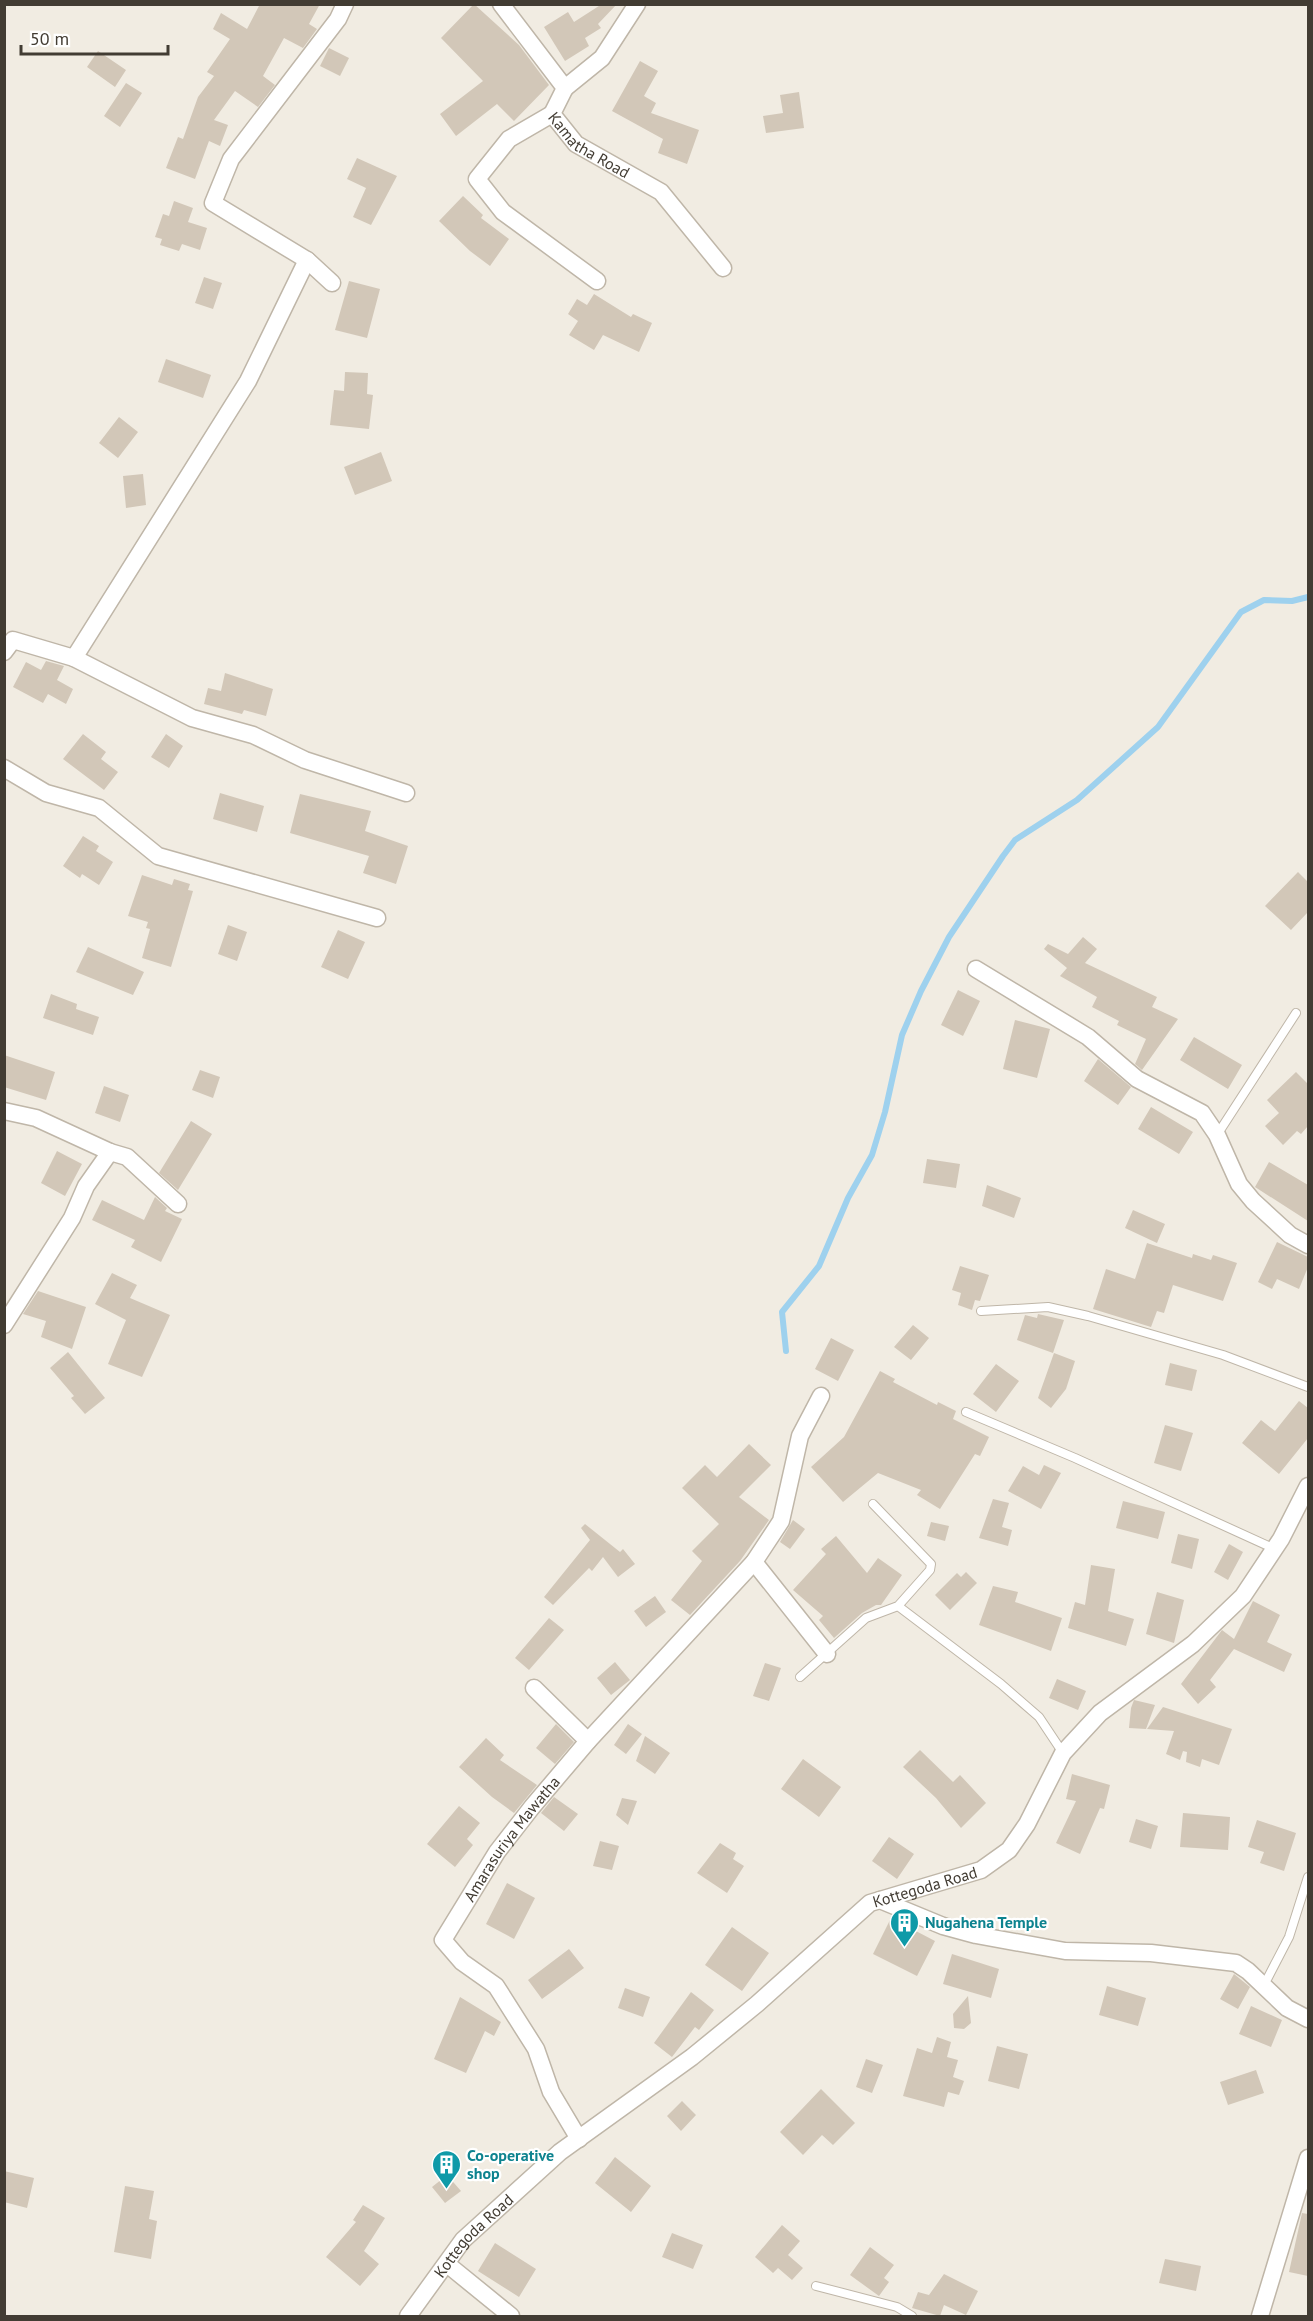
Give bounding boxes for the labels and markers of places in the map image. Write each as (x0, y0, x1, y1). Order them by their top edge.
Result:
building icon: Nugahena Temple (888, 1906, 920, 1948)
place label: Nugahena Temple (925, 1912, 1047, 1932)
place label: Co-operative shop (467, 2145, 554, 2183)
building icon: Co-operative shop (430, 2148, 462, 2190)

